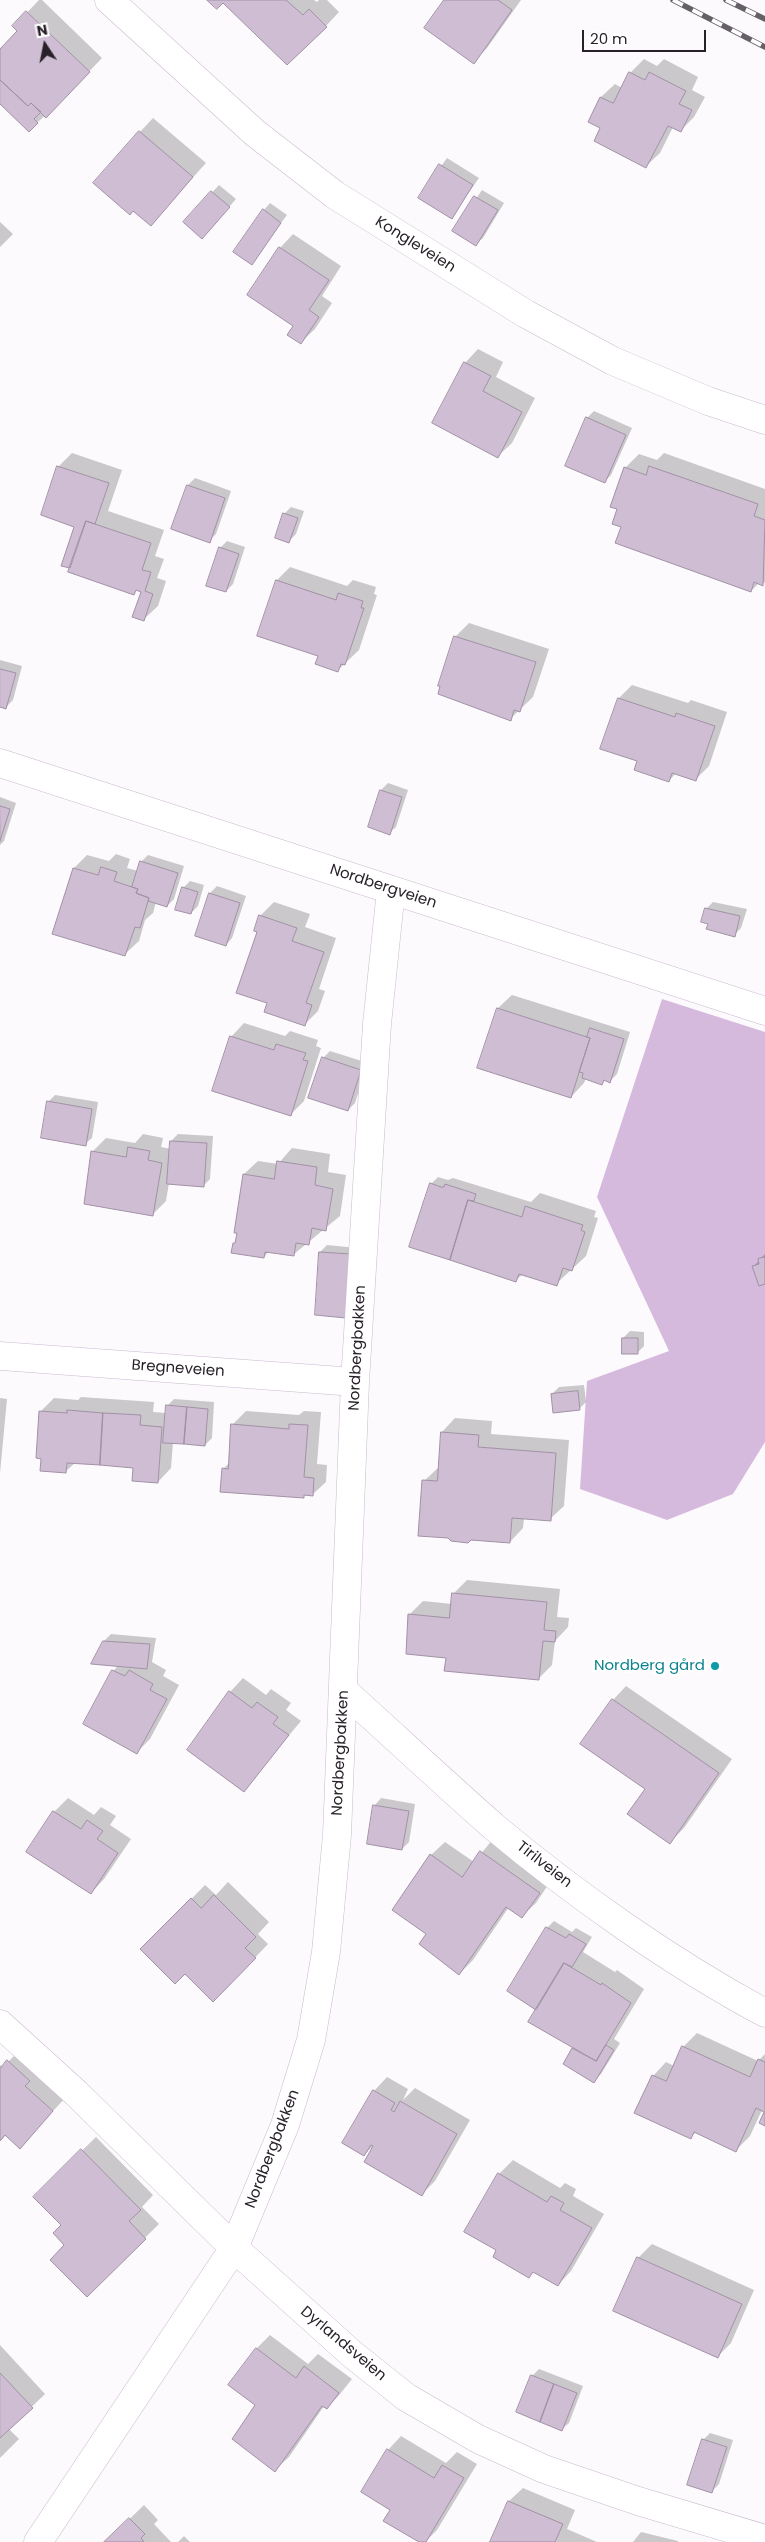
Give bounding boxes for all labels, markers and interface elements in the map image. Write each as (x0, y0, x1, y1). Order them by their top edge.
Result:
text: N (35, 19, 49, 41)
north arrow (20, 20, 70, 70)
scale bar (585, 20, 709, 52)
text: 20 m (590, 28, 628, 49)
street label: Kongleveien (371, 213, 459, 277)
street label: Nordbergveien (327, 861, 439, 913)
street label: Nordbergbakken (346, 1285, 370, 1411)
street label: Bregneveien (131, 1357, 225, 1381)
place label: Nordberg gård (594, 1657, 705, 1675)
marker: Nordberg gård (709, 1660, 721, 1672)
street label: Nordbergbakken (329, 1690, 353, 1816)
street label: Tirilveien (513, 1838, 575, 1892)
street label: Nordbergbakken (242, 2087, 304, 2211)
street label: Dyrlandsveien (296, 2303, 390, 2385)

